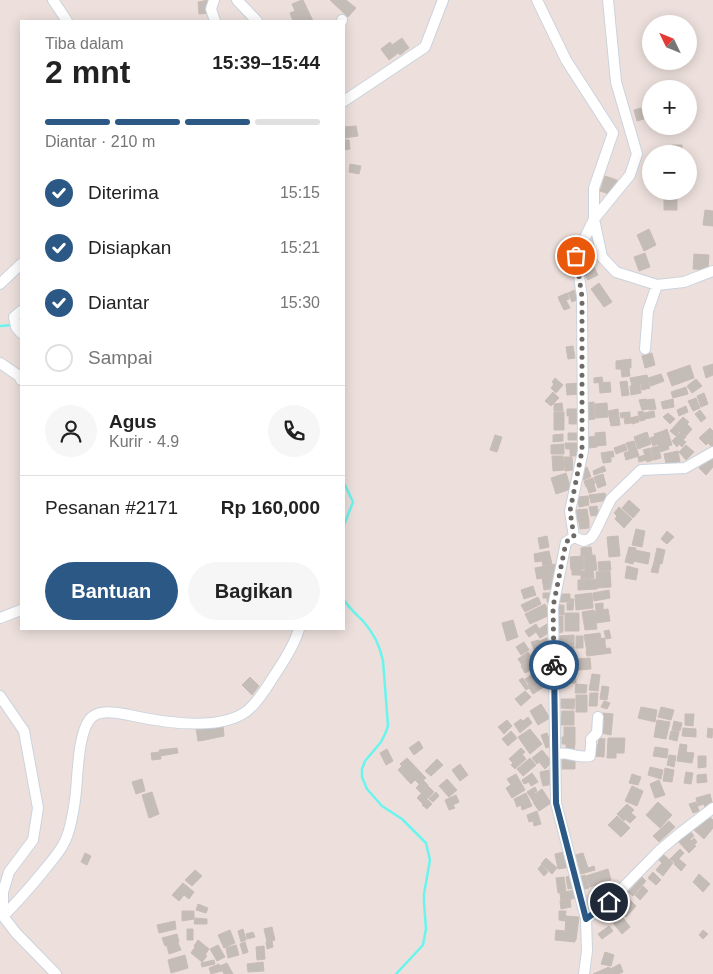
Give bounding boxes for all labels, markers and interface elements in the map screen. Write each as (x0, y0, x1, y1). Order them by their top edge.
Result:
north arrow (642, 15, 698, 70)
map controls (642, 15, 697, 200)
text: Tiba dalam (45, 35, 124, 52)
text: 15:39–15:44 (212, 52, 320, 73)
text: 2 mnt (45, 54, 130, 90)
button: + (642, 80, 697, 135)
text: Diantar · 210 m (45, 133, 155, 150)
button: − (642, 145, 697, 200)
icon: check (45, 179, 73, 207)
text: Diterima (88, 182, 159, 203)
text: 15:15 (280, 184, 320, 201)
icon: check (45, 234, 73, 262)
pin (555, 235, 597, 277)
text: Disiapkan (88, 237, 171, 258)
text: 15:21 (280, 239, 320, 256)
icon: bag (562, 242, 590, 270)
icon: check (45, 289, 73, 317)
text: Diantar (88, 292, 149, 313)
text: 15:30 (280, 294, 320, 311)
text: Sampai (88, 347, 152, 368)
button: person (45, 405, 97, 457)
button: phone (268, 405, 320, 457)
text: Agus (109, 411, 157, 432)
text: Kurir · 4.9 (109, 433, 179, 450)
text: Pesanan #2171 (45, 497, 178, 518)
text: Rp 160,000 (221, 497, 320, 518)
button: Bantuan (45, 562, 178, 620)
button: Bagikan (188, 562, 320, 620)
courier (529, 640, 579, 690)
icon: bike (540, 651, 568, 679)
pin (588, 881, 630, 923)
icon: home (595, 888, 623, 916)

